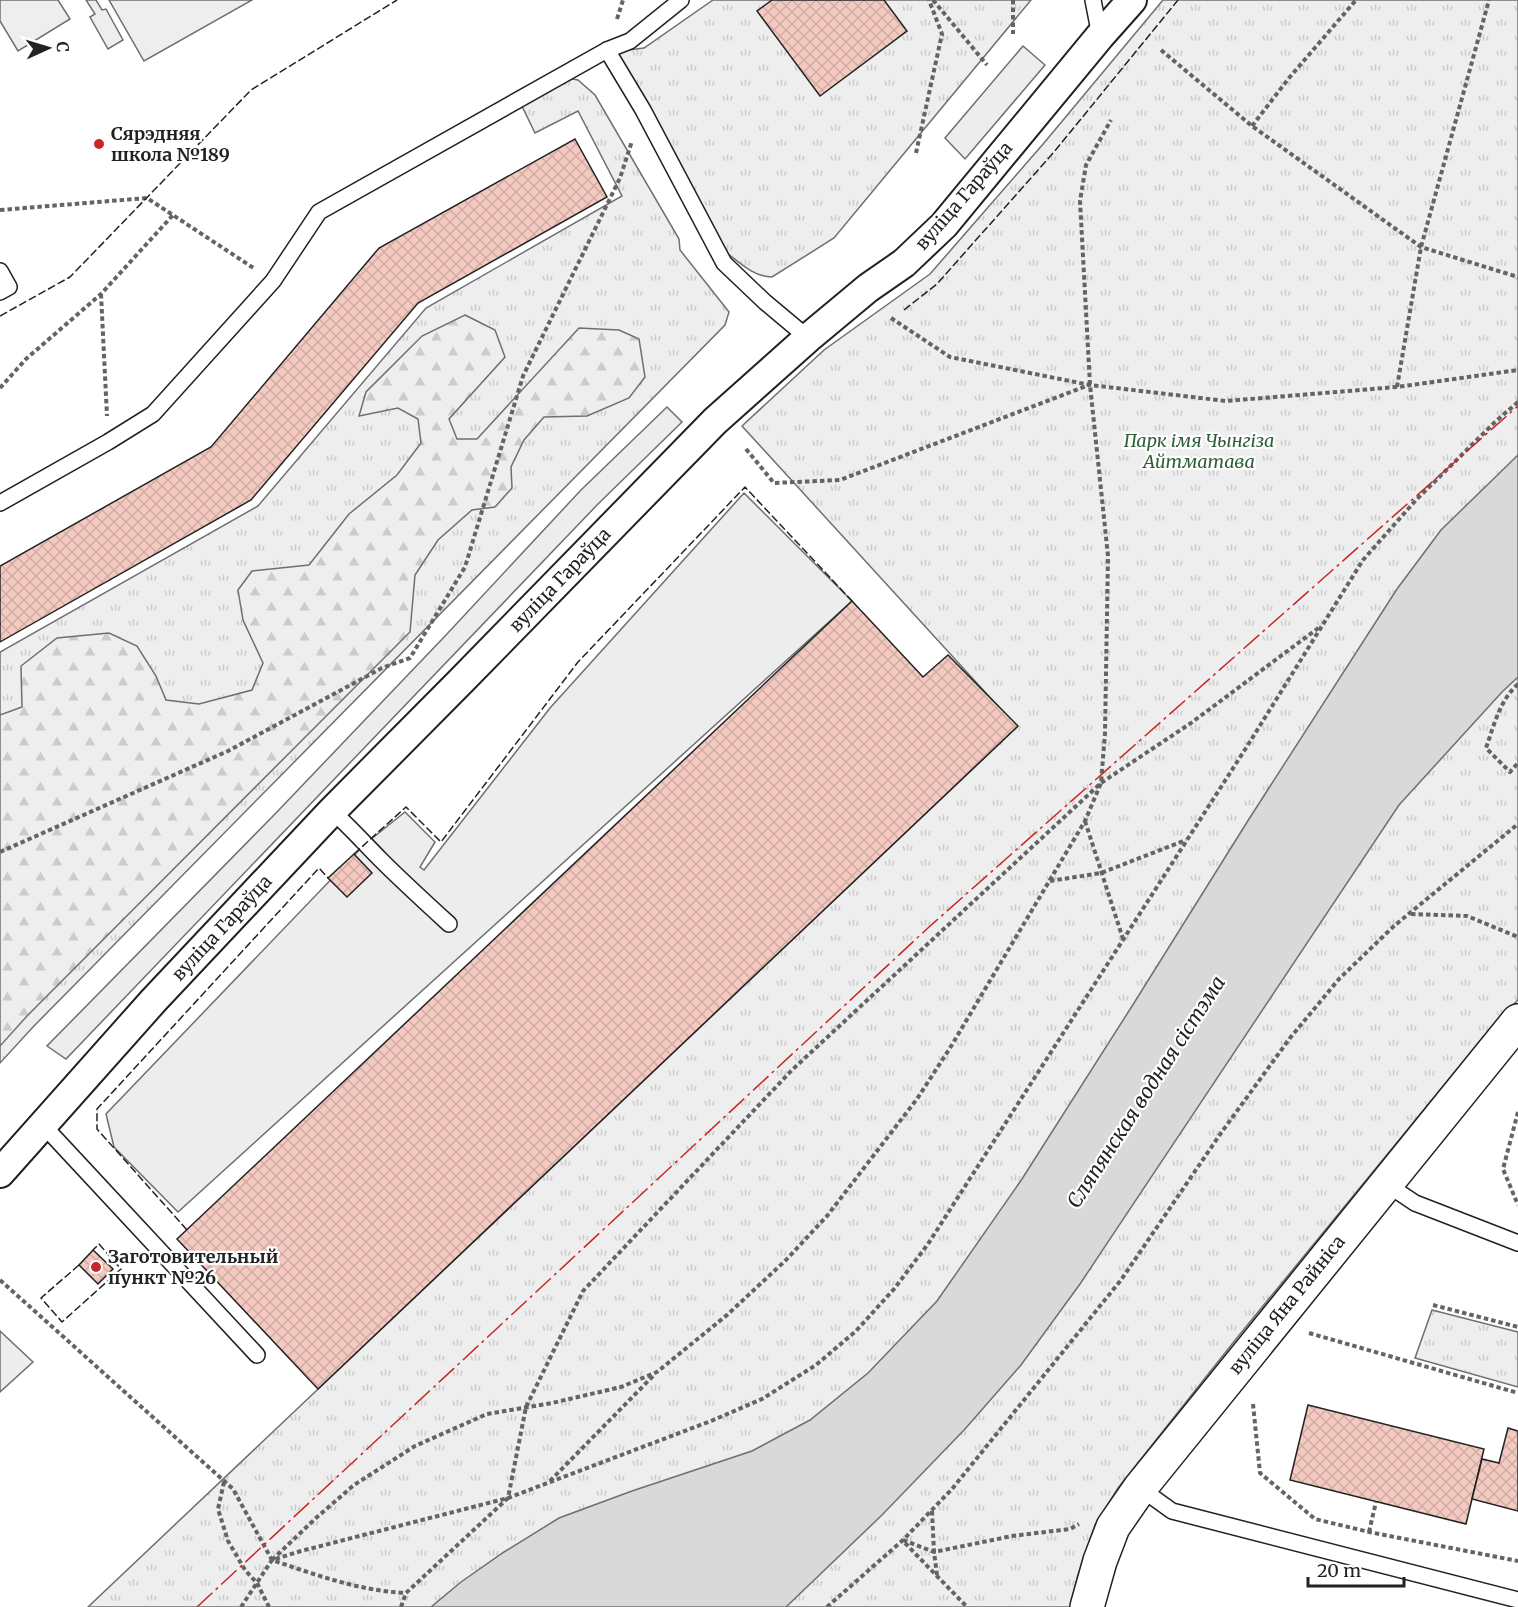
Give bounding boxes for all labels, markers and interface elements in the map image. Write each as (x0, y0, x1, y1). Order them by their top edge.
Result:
north arrow (18, 18, 78, 78)
text: С (53, 41, 73, 53)
place label: Сярэдняя школа №189 (111, 122, 230, 166)
street label: вуліца Гараўца (910, 136, 1017, 255)
marker: Сярэдняя школа №189 (92, 137, 106, 151)
park label: Парк імя Чынгіза Айтматава (1124, 429, 1274, 473)
street label: вуліца Гараўца (504, 522, 615, 637)
street label: вуліца Гараўца (167, 870, 277, 985)
water label: Сляпянская водная сістэма (1061, 971, 1230, 1213)
street label: вуліца Яна Райніса (1223, 1230, 1350, 1379)
place label: Заготовительный пункт №26 (108, 1245, 279, 1289)
marker: Заготовительный пункт №26 (89, 1260, 103, 1274)
scale bar (1308, 1550, 1404, 1588)
text: 20 m (1317, 1559, 1361, 1582)

